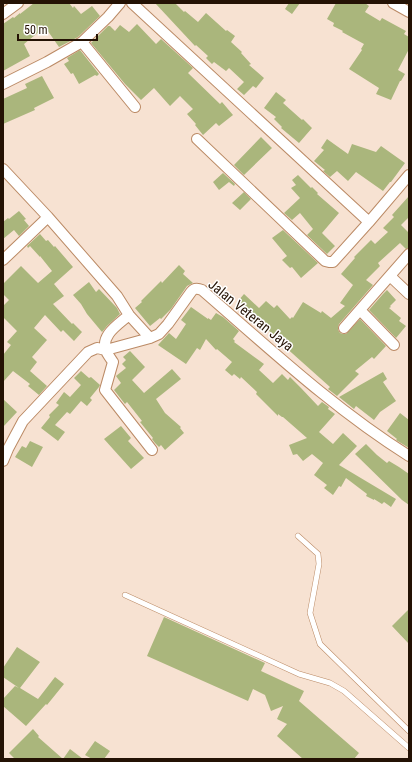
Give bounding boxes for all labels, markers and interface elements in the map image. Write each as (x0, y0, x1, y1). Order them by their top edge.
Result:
scale bar (18, 16, 97, 42)
text: 50 m (24, 23, 48, 37)
street label: Jalan Veteran Jaya (205, 276, 297, 354)

